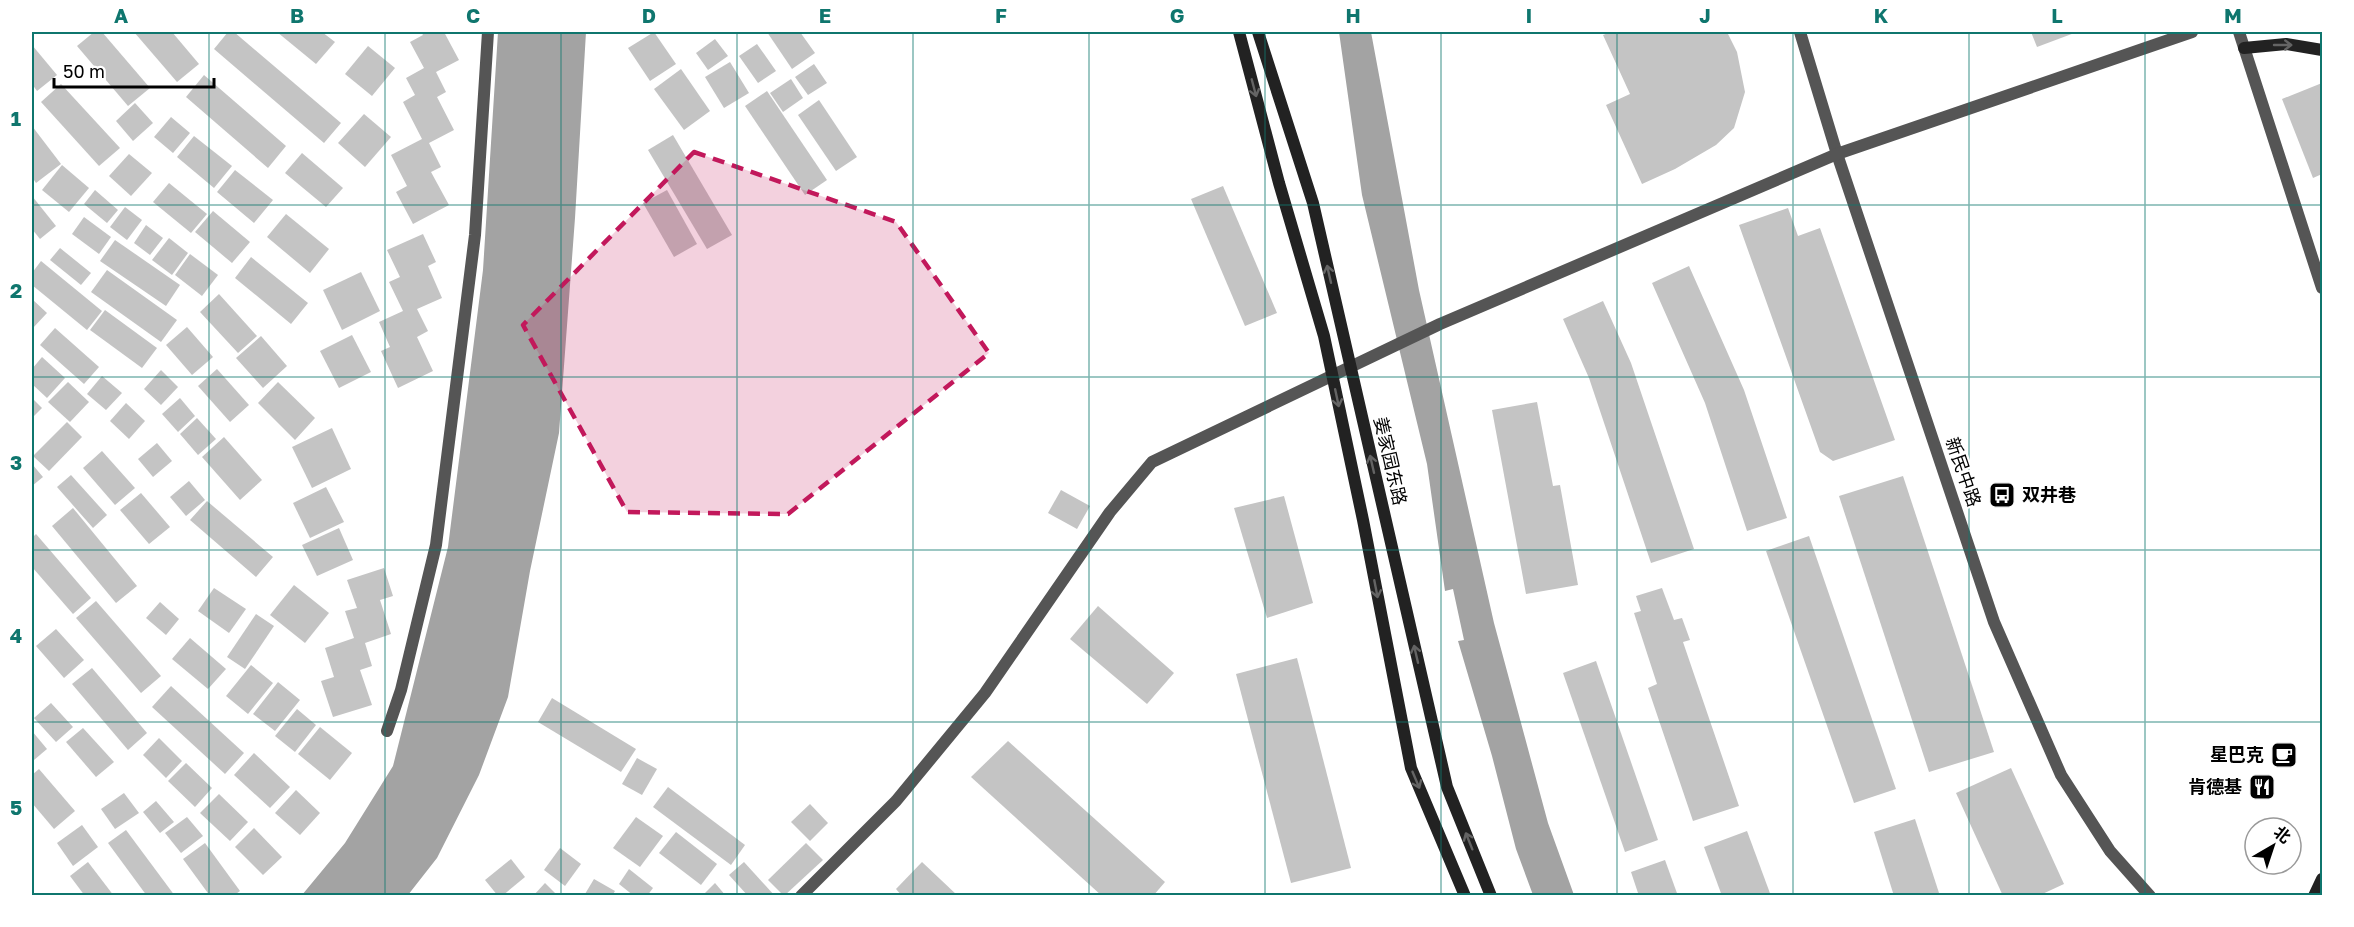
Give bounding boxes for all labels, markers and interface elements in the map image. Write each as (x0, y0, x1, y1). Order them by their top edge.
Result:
text: A (114, 3, 128, 27)
text: B (290, 3, 304, 27)
text: C (466, 3, 480, 27)
text: D (642, 3, 656, 27)
text: E (819, 3, 831, 27)
text: F (995, 3, 1007, 27)
text: G (1170, 3, 1184, 27)
text: H (1345, 3, 1361, 27)
text: I (1526, 3, 1532, 27)
text: J (1699, 3, 1711, 27)
text: K (1874, 3, 1889, 27)
text: L (2051, 3, 2063, 27)
text: M (2224, 3, 2242, 27)
one-way arrow (2273, 39, 2293, 51)
scale bar (54, 51, 214, 89)
text: 50 m (63, 60, 105, 82)
one-way arrow (1249, 78, 1260, 97)
text: 1 (11, 106, 21, 130)
one-way arrow (1323, 265, 1334, 284)
text: 2 (10, 278, 22, 302)
one-way arrow (1332, 388, 1344, 407)
street label: 姜家园东路 (1370, 414, 1412, 507)
street label: 新民中路 (1942, 434, 1986, 509)
text: 3 (10, 450, 22, 474)
one-way arrow (1366, 455, 1378, 474)
bus stop icon: 双井巷 (1987, 480, 2017, 510)
place label: 双井巷 (2022, 483, 2076, 505)
one-way arrow (1371, 579, 1382, 598)
text: 4 (10, 623, 22, 647)
one-way arrow (1409, 645, 1421, 664)
cafe icon: 星巴克 (2269, 740, 2299, 770)
place label: 星巴克 (2210, 743, 2264, 765)
one-way arrow (1411, 770, 1422, 788)
restaurant icon: 肯德基 (2247, 772, 2277, 802)
place label: 肯德基 (2188, 775, 2242, 797)
text: 5 (10, 795, 22, 819)
north arrow (2243, 816, 2303, 876)
text: 北 (2270, 822, 2295, 847)
one-way arrow (1463, 833, 1474, 851)

